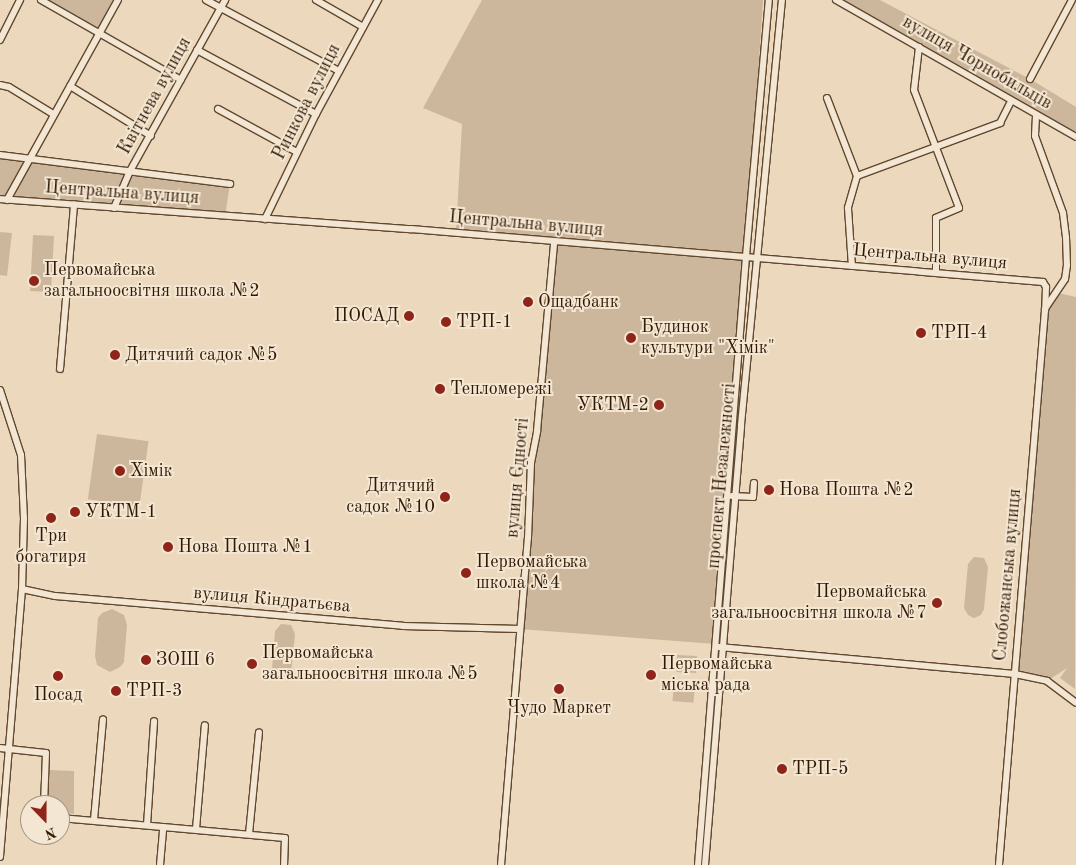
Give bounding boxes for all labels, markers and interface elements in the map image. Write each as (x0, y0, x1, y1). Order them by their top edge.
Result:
street label: вулиця Чорнобильців (898, 11, 1056, 115)
street label: Квітнева вулиця (114, 33, 196, 159)
street label: Ринкова вулиця (268, 40, 346, 164)
street label: Центральна вулиця (44, 177, 200, 209)
street label: Центральна вулиця (448, 206, 604, 242)
street label: Центральна вулиця (852, 239, 1008, 275)
place label: Первомайська загальноосвітня школа №2 (44, 260, 260, 302)
marker: Первомайська загальноосвітня школа №2 (28, 275, 40, 287)
place label: Ощадбанк (538, 291, 619, 313)
marker: Ощадбанк (522, 296, 534, 308)
place label: ПОСАД (334, 305, 399, 327)
marker: ПОСАД (403, 310, 415, 322)
place label: ТРП-1 (456, 311, 512, 333)
marker: ТРП-1 (440, 316, 452, 328)
place label: Будинок культури "Хімік" (641, 317, 775, 359)
place label: ТРП-4 (931, 322, 987, 344)
marker: ТРП-4 (915, 327, 927, 339)
marker: Будинок культури "Хімік" (625, 332, 637, 344)
place label: Дитячий садок №5 (125, 344, 277, 366)
marker: Дитячий садок №5 (109, 349, 121, 361)
place label: Тепломережі (450, 378, 552, 400)
street label: проспект Незалежності (703, 382, 741, 570)
marker: Тепломережі (434, 383, 446, 395)
place label: УКТМ-2 (577, 394, 649, 416)
marker: УКТМ-2 (653, 399, 665, 411)
street label: вулиця Єдності (502, 417, 534, 539)
place label: Хімік (130, 460, 173, 482)
marker: Хімік (114, 465, 126, 477)
place label: Дитячий садок №10 (346, 476, 435, 518)
place label: Нова Пошта №2 (779, 479, 914, 501)
marker: Нова Пошта №2 (763, 484, 775, 496)
street label: Слобожанська вулиця (990, 488, 1026, 662)
marker: Дитячий садок №10 (439, 491, 451, 503)
place label: УКТМ-1 (85, 501, 157, 523)
marker: УКТМ-1 (69, 506, 81, 518)
marker: Три богатиря (45, 512, 57, 524)
place label: Три богатиря (16, 526, 86, 568)
place label: Нова Пошта №1 (178, 536, 313, 558)
marker: Нова Пошта №1 (162, 541, 174, 553)
place label: Первомайська школа №4 (476, 552, 588, 594)
marker: Первомайська школа №4 (460, 567, 472, 579)
street label: вулиця Кіндратьєва (193, 582, 351, 618)
place label: Первомайська загальноосвітня школа №7 (711, 582, 927, 624)
marker: Первомайська загальноосвітня школа №7 (931, 597, 943, 609)
place label: Первомайська загальноосвітня школа №5 (262, 643, 478, 686)
place label: ЗОШ 6 (156, 649, 215, 671)
marker: ЗОШ 6 (140, 654, 152, 666)
place label: Первомайська мiська рада (661, 654, 773, 696)
marker: Первомайська загальноосвітня школа №5 (246, 658, 258, 670)
marker: Первомайська мiська рада (645, 669, 657, 681)
marker: Посад (52, 670, 64, 682)
place label: ТРП-3 (126, 680, 182, 702)
marker: Чудо Маркет (553, 683, 565, 695)
place label: Посад (34, 684, 82, 706)
marker: ТРП-3 (110, 685, 122, 697)
place label: Чудо Маркет (507, 697, 611, 719)
place label: ТРП-5 (792, 758, 848, 780)
marker: ТРП-5 (776, 763, 788, 775)
north arrow (20, 795, 70, 845)
text: N (43, 824, 58, 841)

